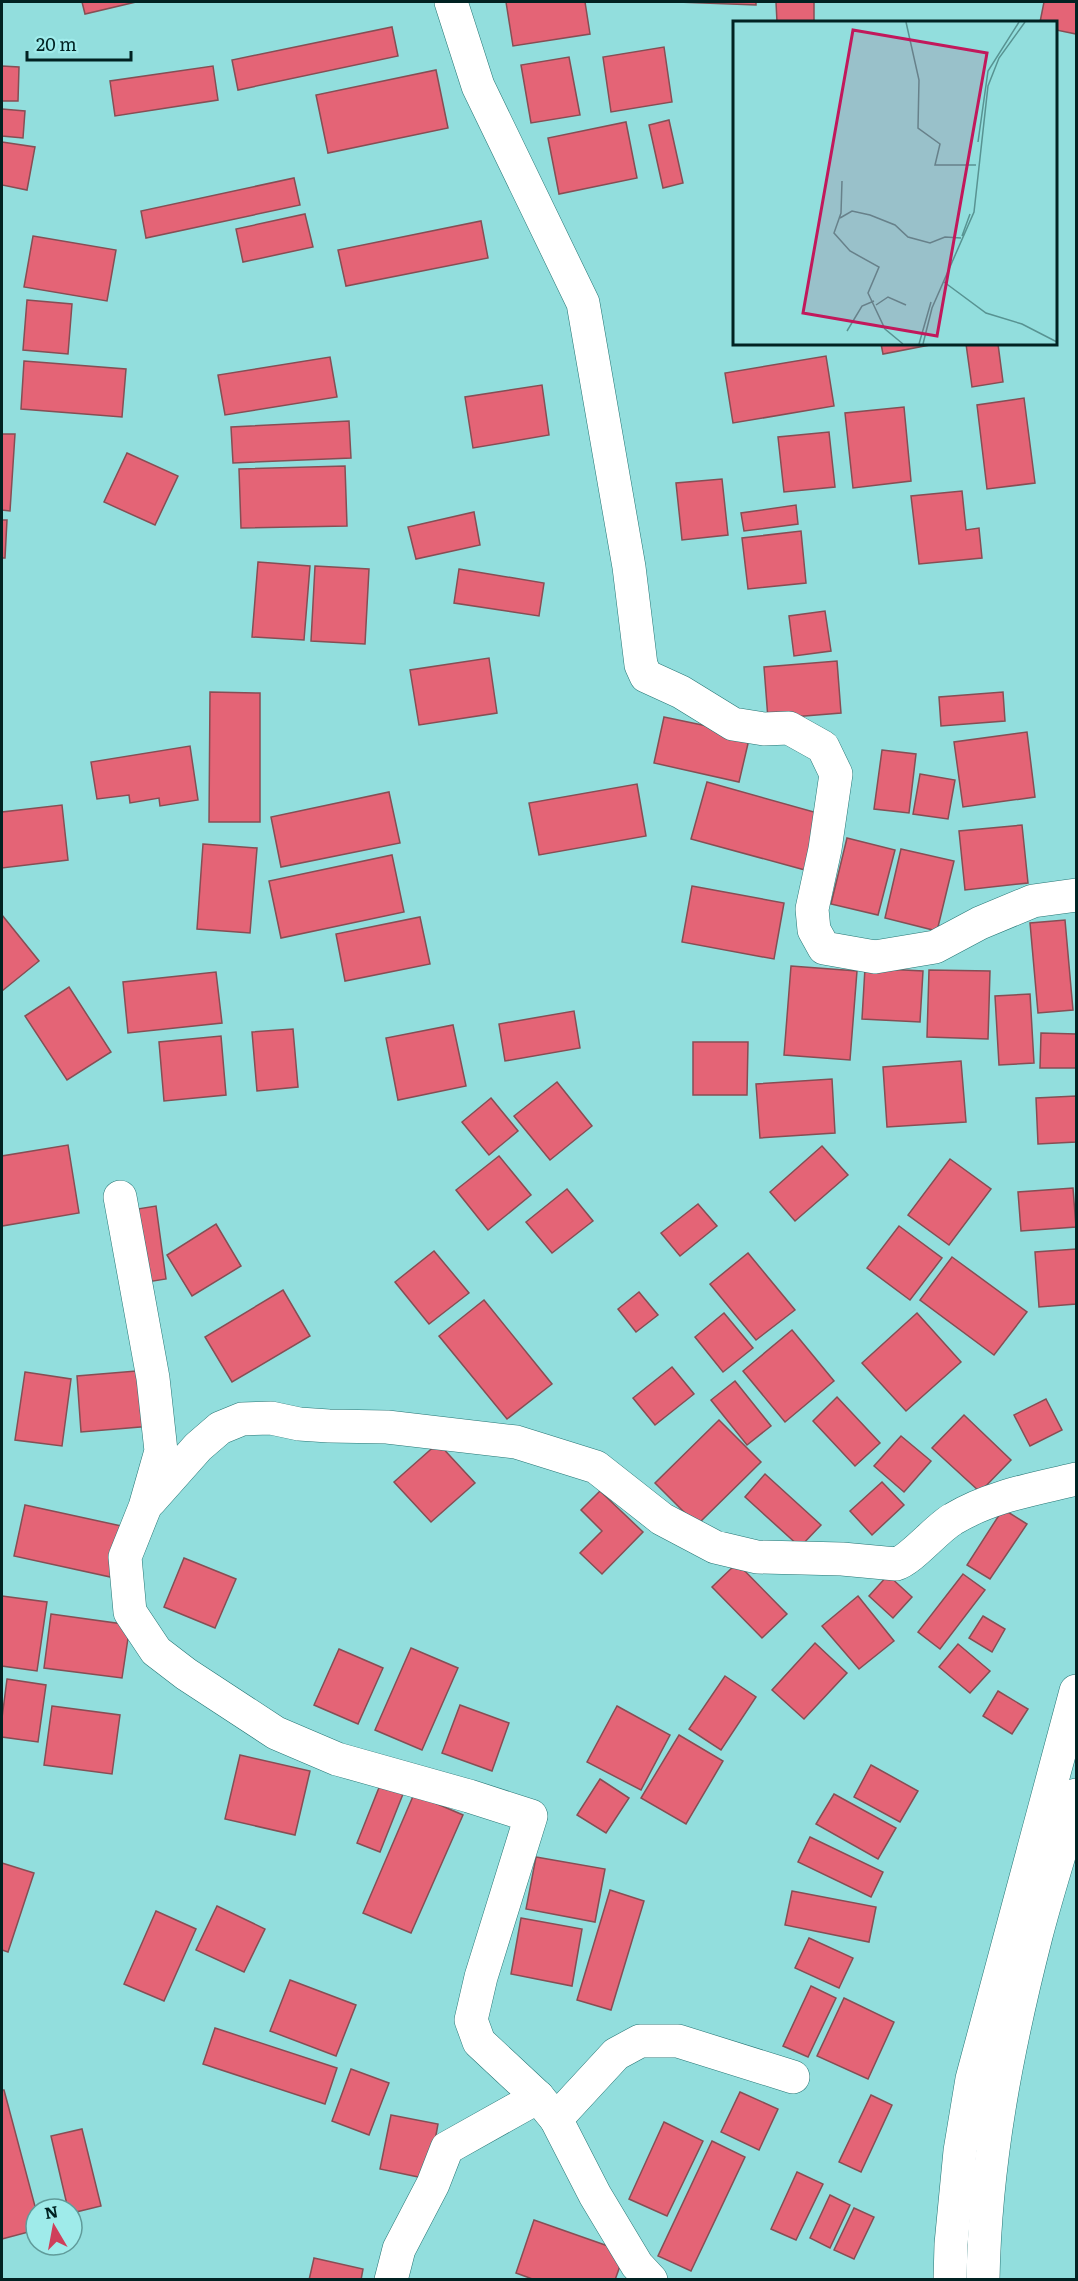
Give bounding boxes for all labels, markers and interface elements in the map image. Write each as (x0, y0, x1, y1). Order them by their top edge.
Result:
inset map (733, 21, 1057, 345)
scale bar (27, 24, 130, 62)
text: 20 m (36, 30, 77, 57)
north arrow (24, 2197, 84, 2257)
text: N (43, 2198, 60, 2224)

